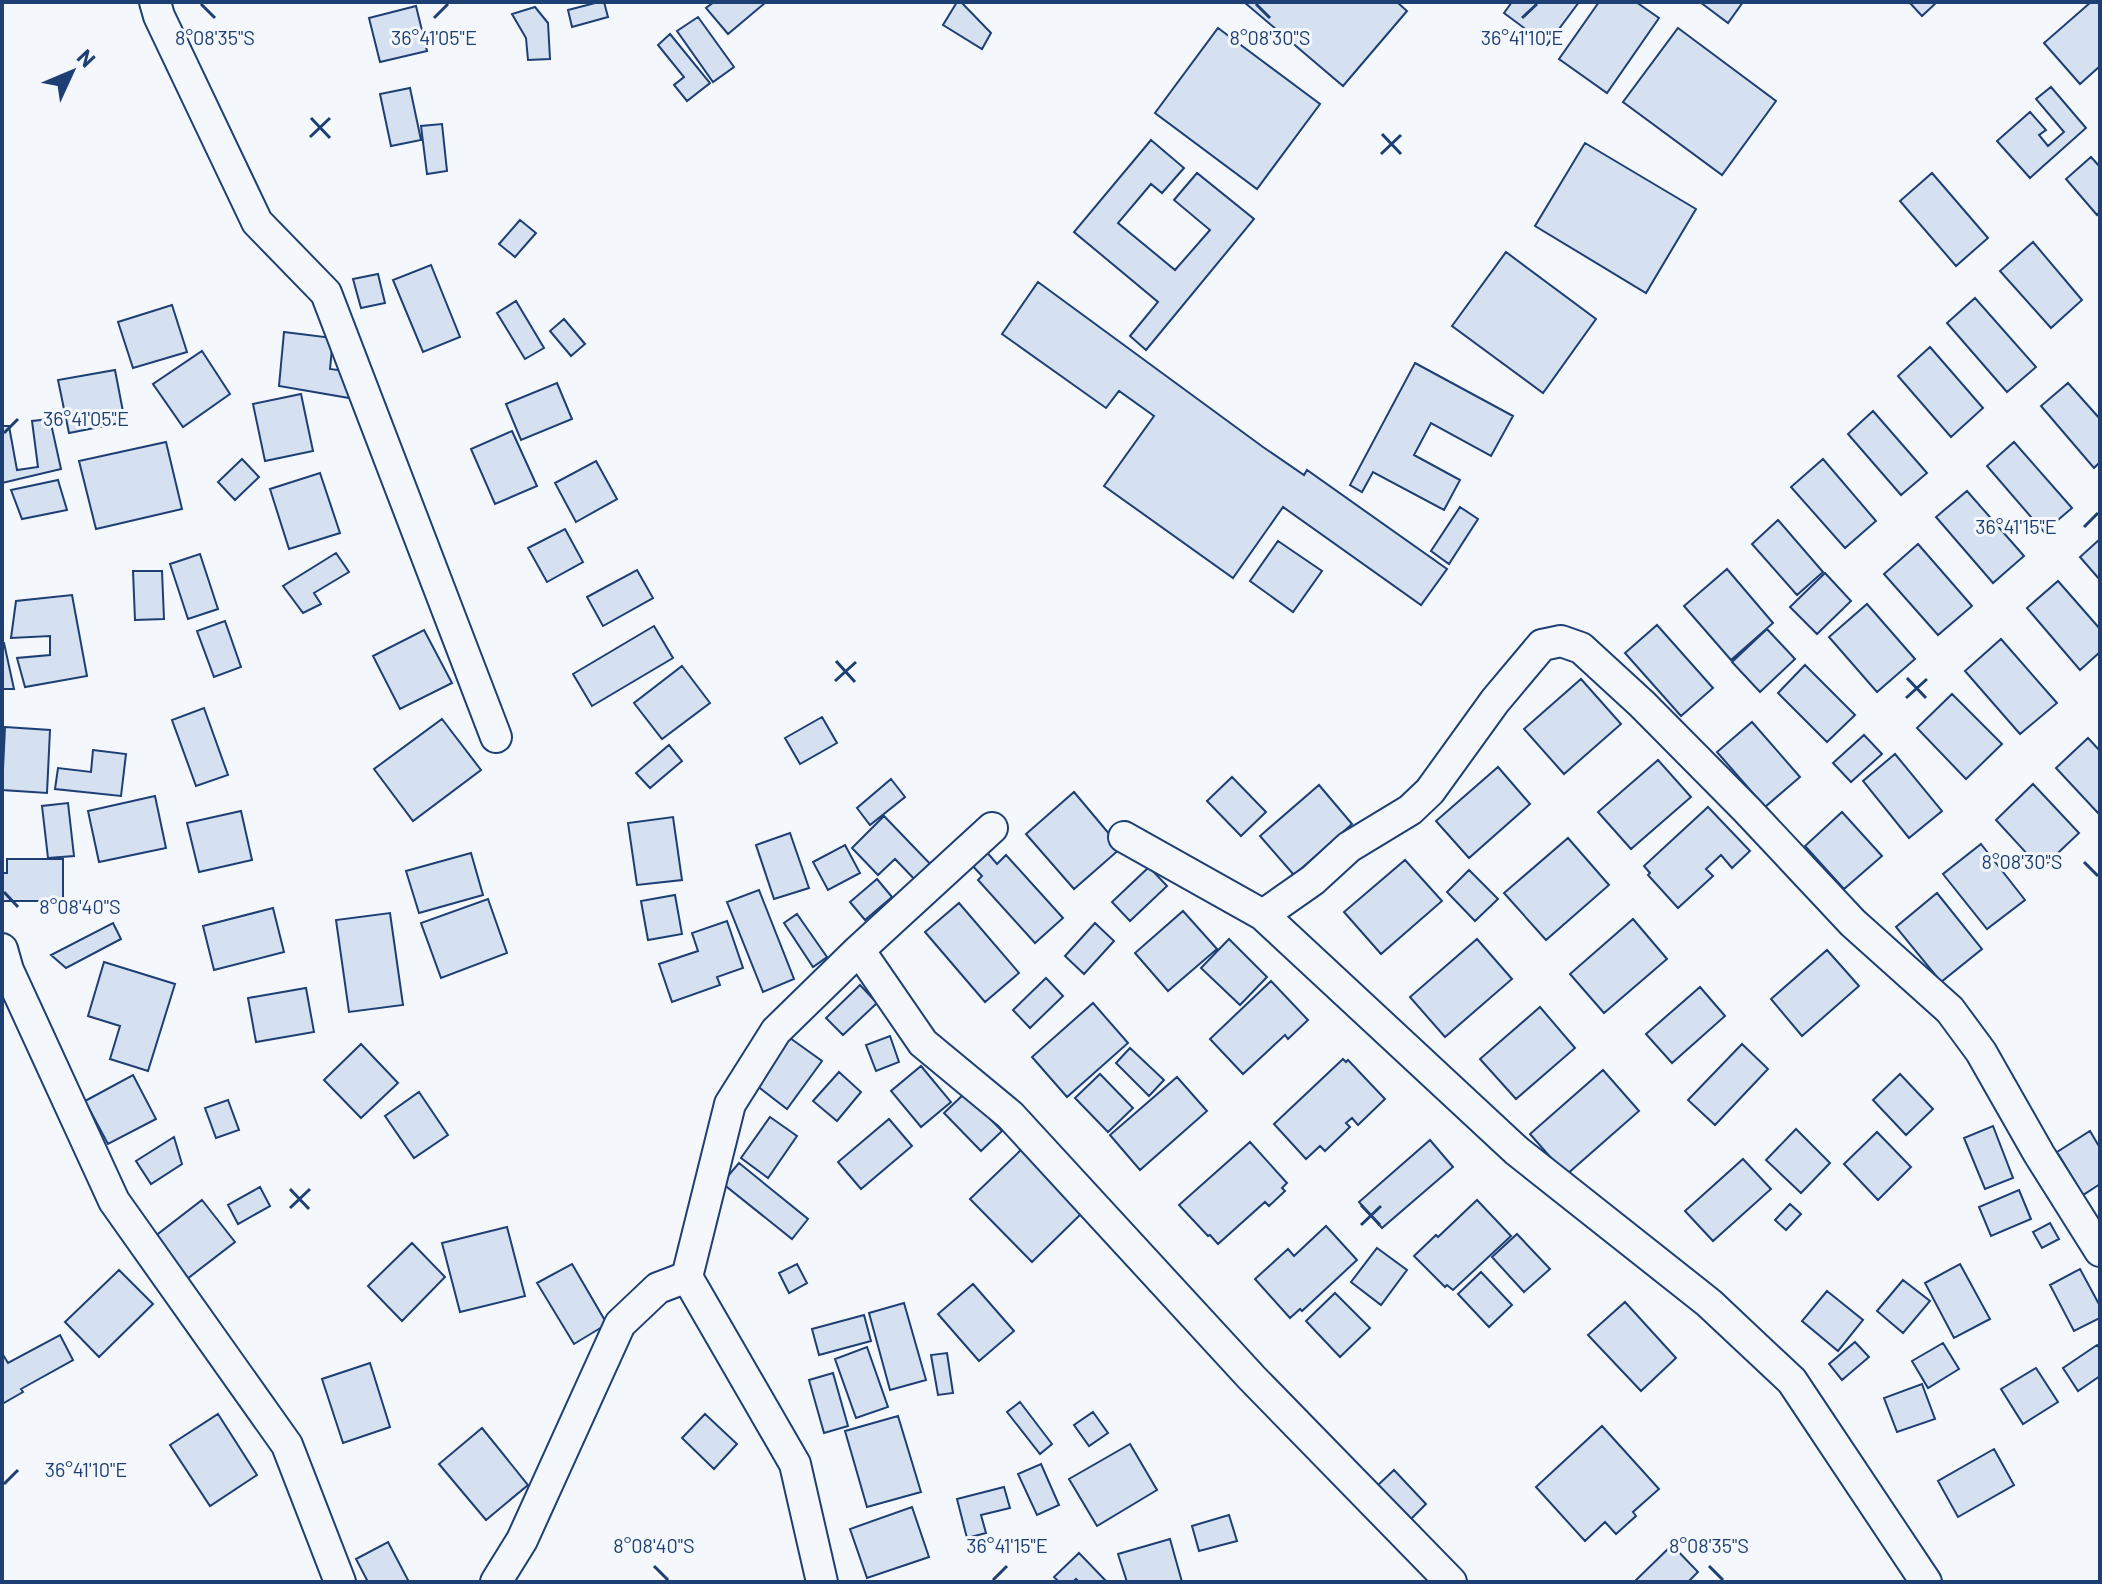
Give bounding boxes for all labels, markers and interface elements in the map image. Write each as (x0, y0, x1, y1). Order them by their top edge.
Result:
text: 8°08'35"S (175, 25, 255, 49)
text: 36°41'05"E (391, 25, 477, 49)
text: 8°08'30"S (1230, 25, 1310, 49)
text: 36°41'10"E (1481, 25, 1563, 49)
north arrow (32, 32, 112, 112)
text: N (73, 43, 102, 72)
text: 36°41'05"E (43, 406, 129, 430)
text: 36°41'15"E (1975, 514, 2057, 538)
text: 8°08'30"S (1982, 849, 2062, 873)
text: 8°08'40"S (39, 894, 121, 918)
text: 36°41'10"E (45, 1457, 127, 1481)
text: 8°08'40"S (613, 1533, 695, 1557)
text: 36°41'15"E (966, 1533, 1048, 1557)
text: 8°08'35"S (1669, 1533, 1749, 1557)

